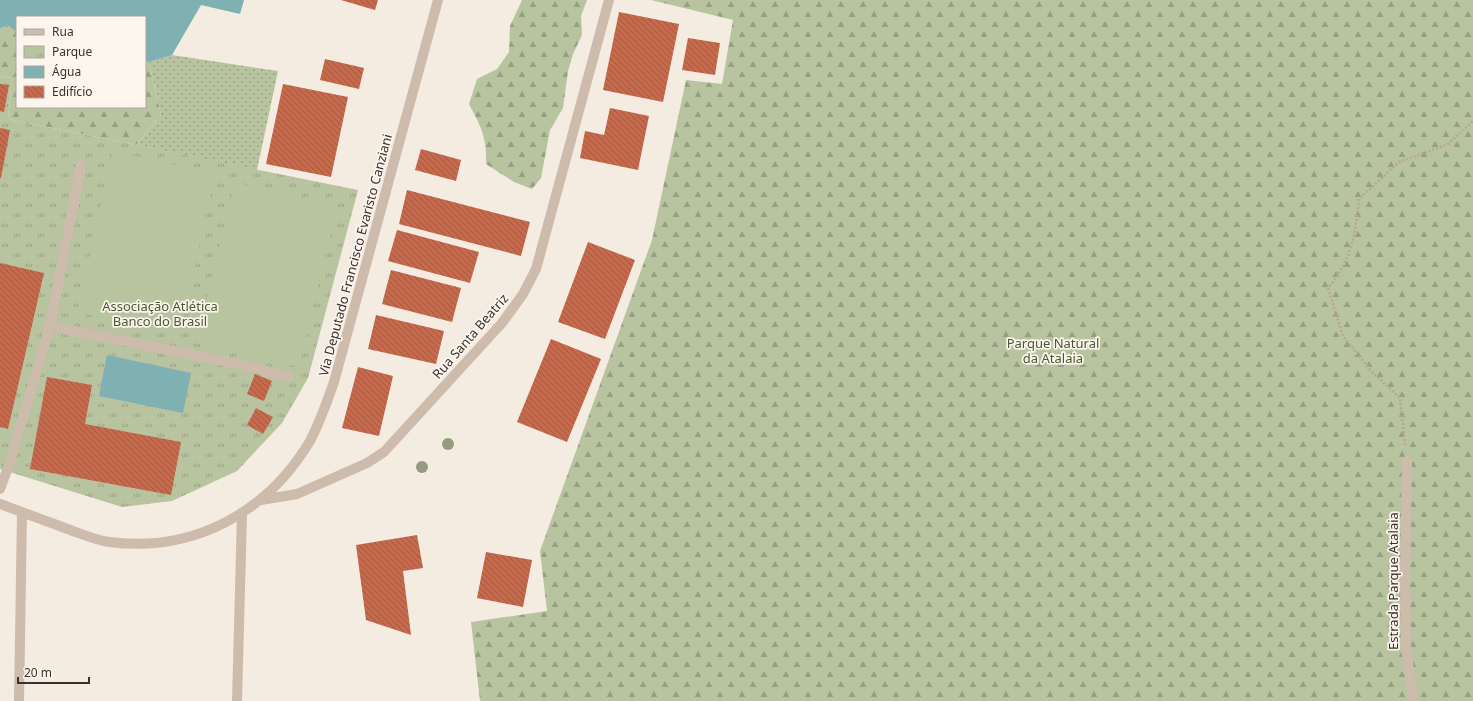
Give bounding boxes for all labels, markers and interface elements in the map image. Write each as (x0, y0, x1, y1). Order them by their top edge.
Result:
legend (16, 16, 146, 108)
text: Rua (52, 23, 74, 40)
text: Parque (52, 43, 93, 60)
text: Água (52, 63, 81, 80)
text: Edifício (52, 83, 93, 100)
street label: Via Deputado Francisco Evaristo Canziani (314, 132, 396, 378)
street label: Rua Santa Beatriz (428, 290, 512, 382)
park label: Associação Atlética Banco do Brasil (102, 297, 218, 330)
park label: Parque Natural da Atalaia (1007, 334, 1099, 367)
street label: Estrada Parque Atalaia (1384, 512, 1402, 650)
scale bar (18, 659, 89, 685)
text: 20 m (24, 664, 52, 681)

